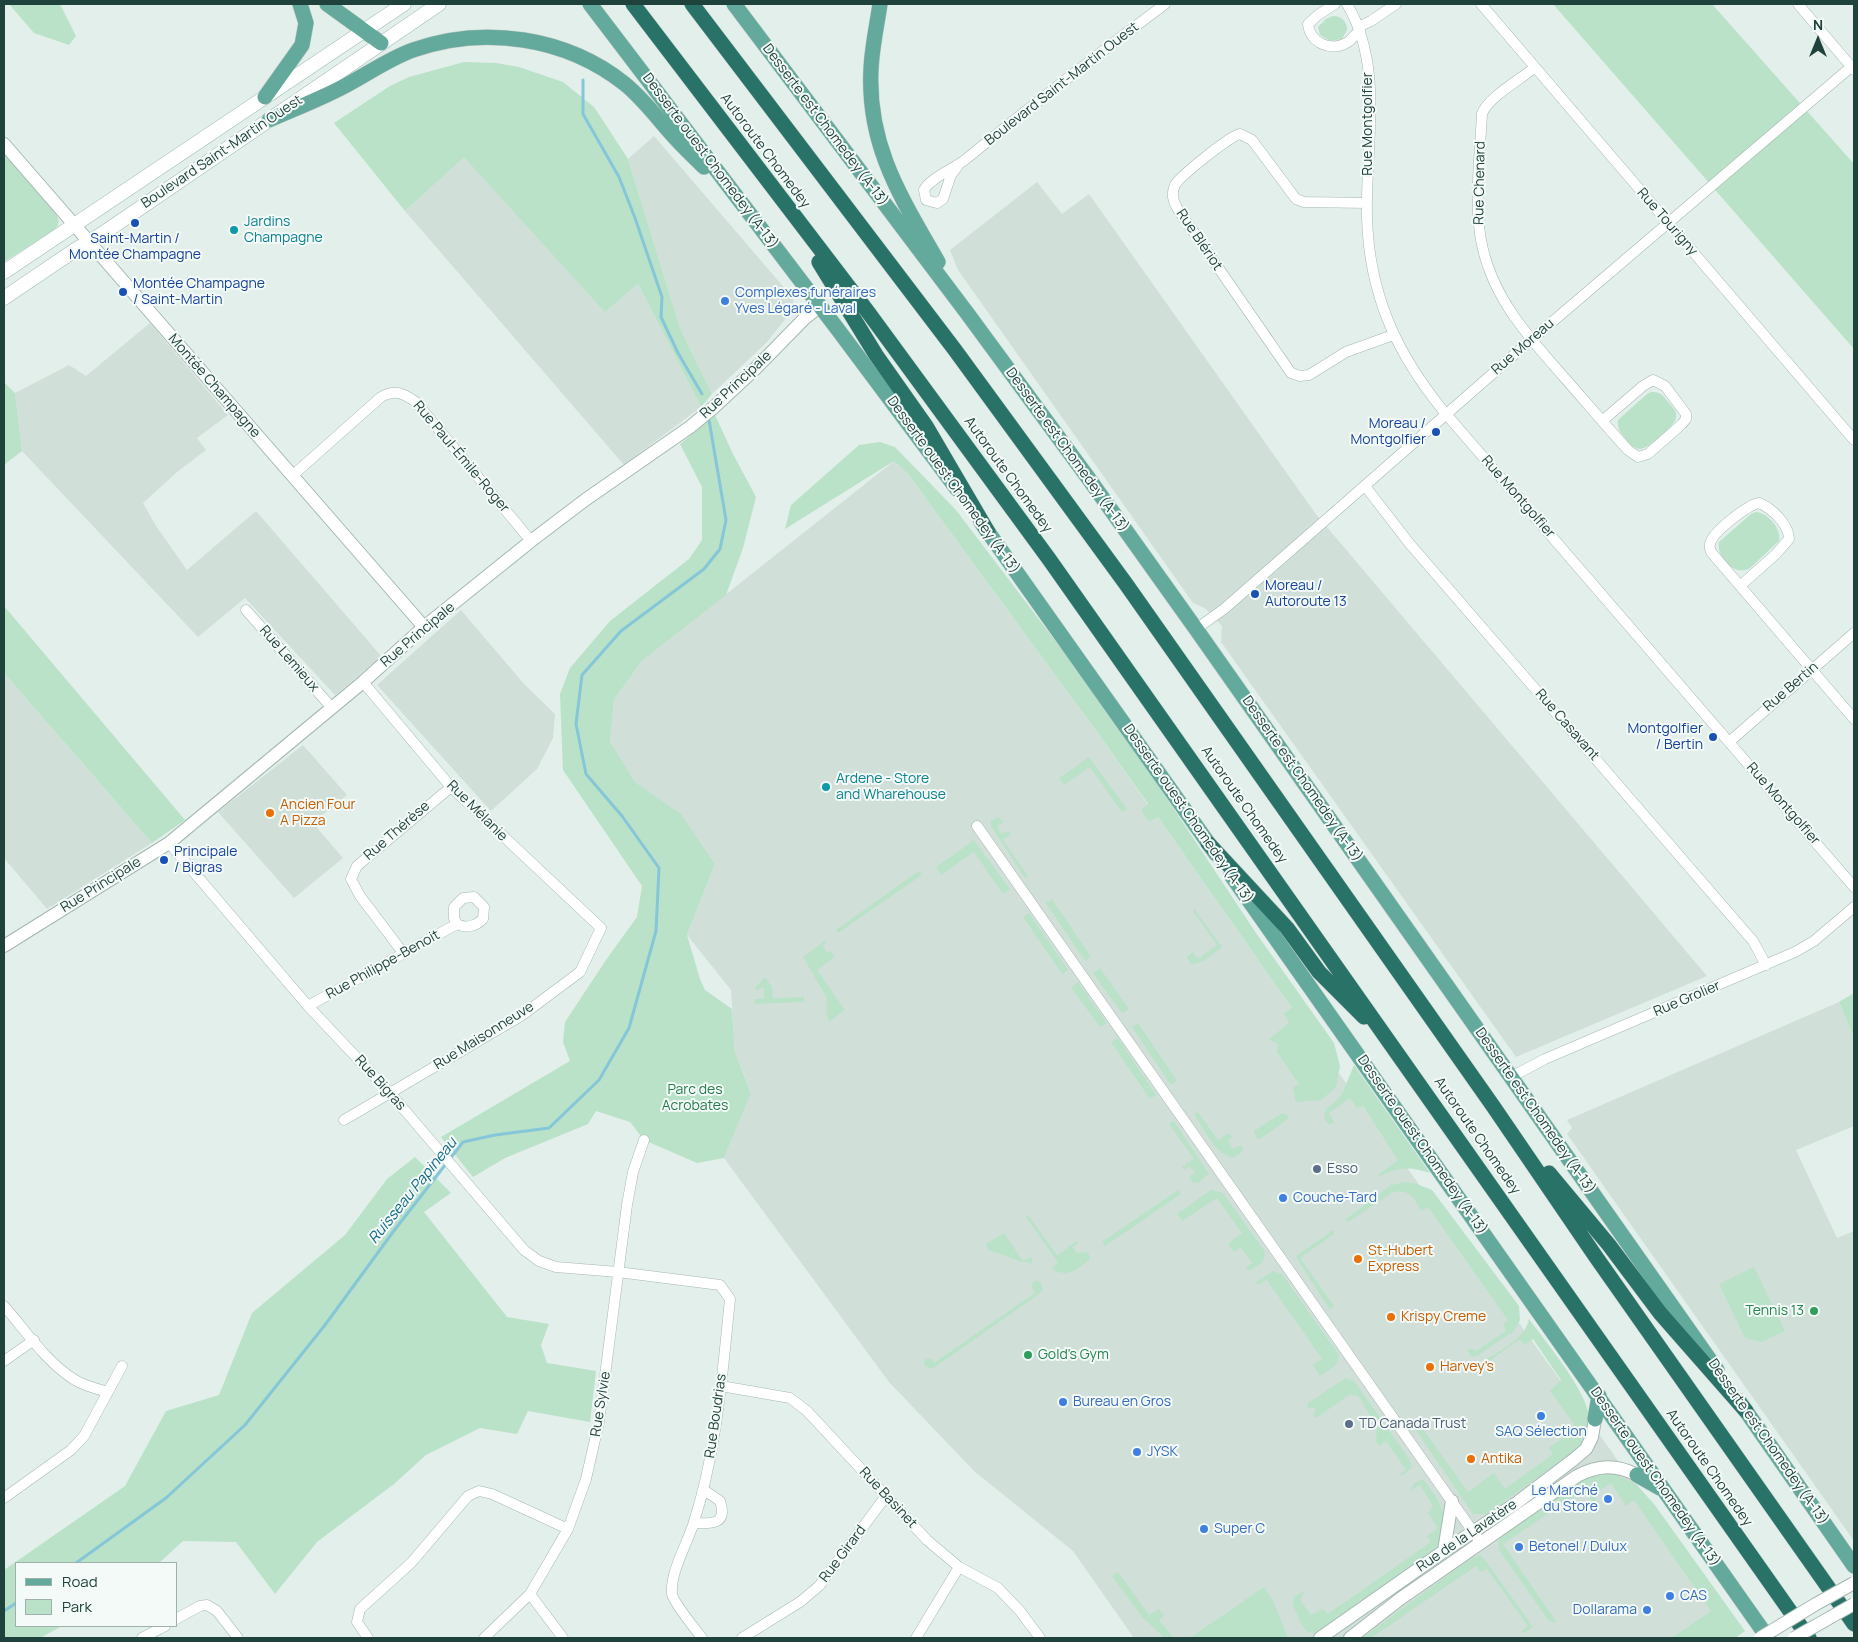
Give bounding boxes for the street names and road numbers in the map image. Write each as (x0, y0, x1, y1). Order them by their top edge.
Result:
street label: Boulevard Saint-Martin Ouest (982, 19, 1142, 149)
street label: Desserte est Chomedey (A-13) (759, 41, 891, 209)
street label: Desserte ouest Chomedey (A-13) (639, 70, 781, 252)
street label: Rue Montgolfier (1360, 72, 1376, 176)
street label: Autoroute Chomedey (716, 90, 814, 212)
street label: Boulevard Saint-Martin Ouest (138, 92, 306, 212)
street label: Rue Chenard (1471, 141, 1489, 225)
street label: Rue Tourigny (1633, 185, 1701, 259)
street label: Rue Blériot (1172, 206, 1226, 274)
street label: Rue Moreau (1488, 315, 1558, 379)
street label: Montée Champagne (164, 331, 264, 441)
street label: Rue Principale (697, 348, 775, 422)
street label: Desserte est Chomedey (A-13) (1002, 365, 1132, 535)
street label: Desserte ouest Chomedey (A-13) (883, 393, 1023, 577)
street label: Rue Paul-Émile-Roger (409, 398, 513, 516)
street label: Autoroute Chomedey (960, 414, 1056, 536)
street label: Rue Montgolfier (1478, 452, 1558, 542)
street label: Rue Principale (378, 599, 458, 671)
street label: Rue Lemieux (256, 622, 322, 696)
street label: Rue Bertin (1760, 659, 1822, 715)
street label: Rue Casavant (1531, 686, 1603, 764)
street label: Desserte est Chomedey (A-13) (1238, 693, 1366, 865)
street label: Desserte ouest Chomedey (A-13) (1120, 721, 1256, 907)
street label: Autoroute Chomedey (1197, 743, 1291, 867)
street label: Rue Montgolfier (1743, 759, 1823, 849)
street label: Rue Mélanie (443, 777, 511, 845)
street label: Rue Thérèse (361, 798, 433, 864)
street label: Rue Principale (58, 854, 144, 916)
street label: Rue Philippe-Benoit (323, 927, 443, 1003)
street label: Rue Grolier (1651, 977, 1723, 1021)
street label: Rue Maisonneuve (431, 998, 537, 1074)
street label: Desserte est Chomedey (A-13) (1471, 1025, 1599, 1197)
street label: Rue Bigras (351, 1052, 409, 1114)
street label: Desserte ouest Chomedey (A-13) (1354, 1052, 1490, 1238)
street label: Autoroute Chomedey (1430, 1074, 1524, 1198)
street label: Desserte est Chomedey (A-13) (1704, 1356, 1832, 1528)
street label: Rue Sylvie (588, 1370, 614, 1438)
street label: Rue Boudrias (702, 1373, 730, 1459)
street label: Desserte ouest Chomedey (A-13) (1587, 1384, 1723, 1570)
street label: Autoroute Chomedey (1662, 1406, 1756, 1530)
street label: Rue Basinet (856, 1464, 920, 1532)
street label: Rue de la Lavatère (1414, 1496, 1520, 1576)
street label: Rue Girard (816, 1522, 870, 1586)

